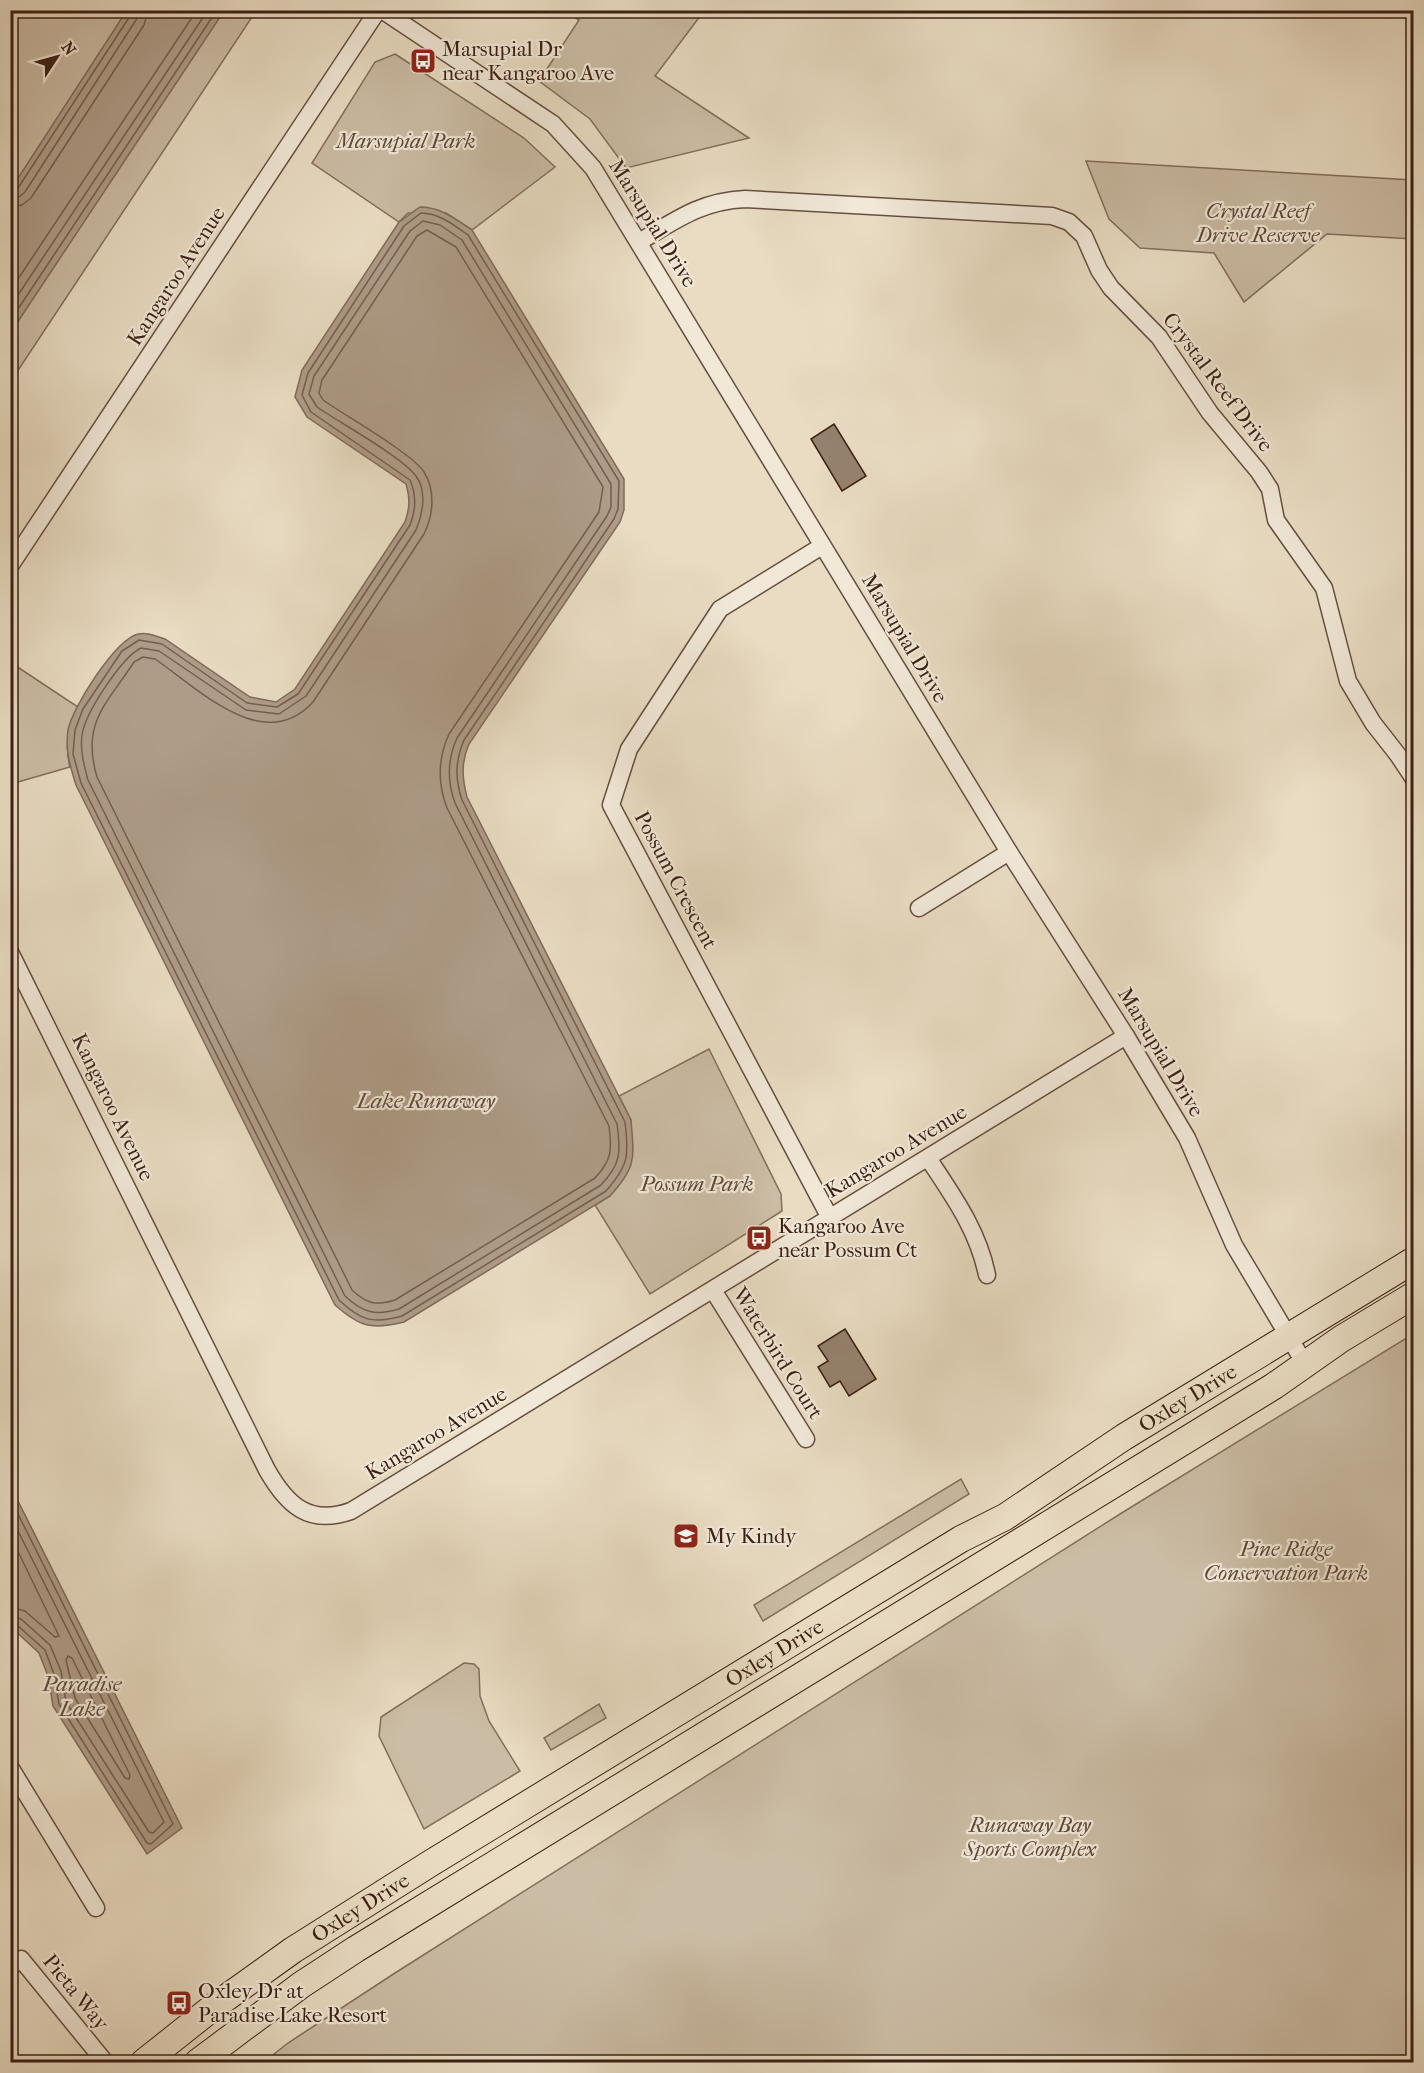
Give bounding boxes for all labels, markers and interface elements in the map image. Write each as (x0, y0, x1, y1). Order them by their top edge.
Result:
north arrow (27, 27, 87, 87)
place label: Marsupial Dr near Kangaroo Ave (442, 37, 614, 85)
text: N (57, 38, 80, 60)
bus stop icon: Marsupial Dr near Kangaroo Ave (408, 46, 438, 76)
park label: Marsupial Park (335, 129, 475, 153)
street label: Marsupial Drive (604, 155, 702, 291)
park label: Crystal Reef Drive Reserve (1195, 199, 1320, 247)
street label: Kangaroo Avenue (122, 202, 230, 350)
street label: Crystal Reef Drive (1158, 308, 1278, 456)
street label: Marsupial Drive (857, 569, 953, 707)
street label: Possum Crescent (630, 807, 723, 953)
street label: Marsupial Drive (1113, 983, 1209, 1121)
street label: Kangaroo Avenue (67, 1030, 159, 1184)
water label: Lake Runaway (355, 1088, 496, 1114)
street label: Kangaroo Avenue (821, 1099, 971, 1203)
park label: Possum Park (640, 1172, 753, 1196)
place label: Kangaroo Ave near Possum Ct (778, 1214, 918, 1262)
bus stop icon: Kangaroo Ave near Possum Ct (744, 1223, 774, 1253)
street label: Waterbird Court (727, 1282, 828, 1424)
street label: Oxley Drive (1134, 1359, 1241, 1437)
street label: Kangaroo Avenue (361, 1381, 511, 1485)
school or university icon: My Kindy (671, 1521, 701, 1551)
place label: My Kindy (706, 1524, 797, 1548)
park label: Pine Ridge Conservation Park (1204, 1537, 1368, 1585)
street label: Oxley Drive (721, 1614, 828, 1692)
water label: Paradise Lake (41, 1671, 123, 1722)
park label: Runaway Bay Sports Complex (963, 1813, 1097, 1861)
street label: Oxley Drive (307, 1868, 413, 1947)
street label: Pieta Way (38, 1949, 114, 2035)
place label: Oxley Dr at Paradise Lake Resort (198, 1979, 388, 2027)
bus stop icon: Oxley Dr at Paradise Lake Resort (164, 1988, 194, 2018)

